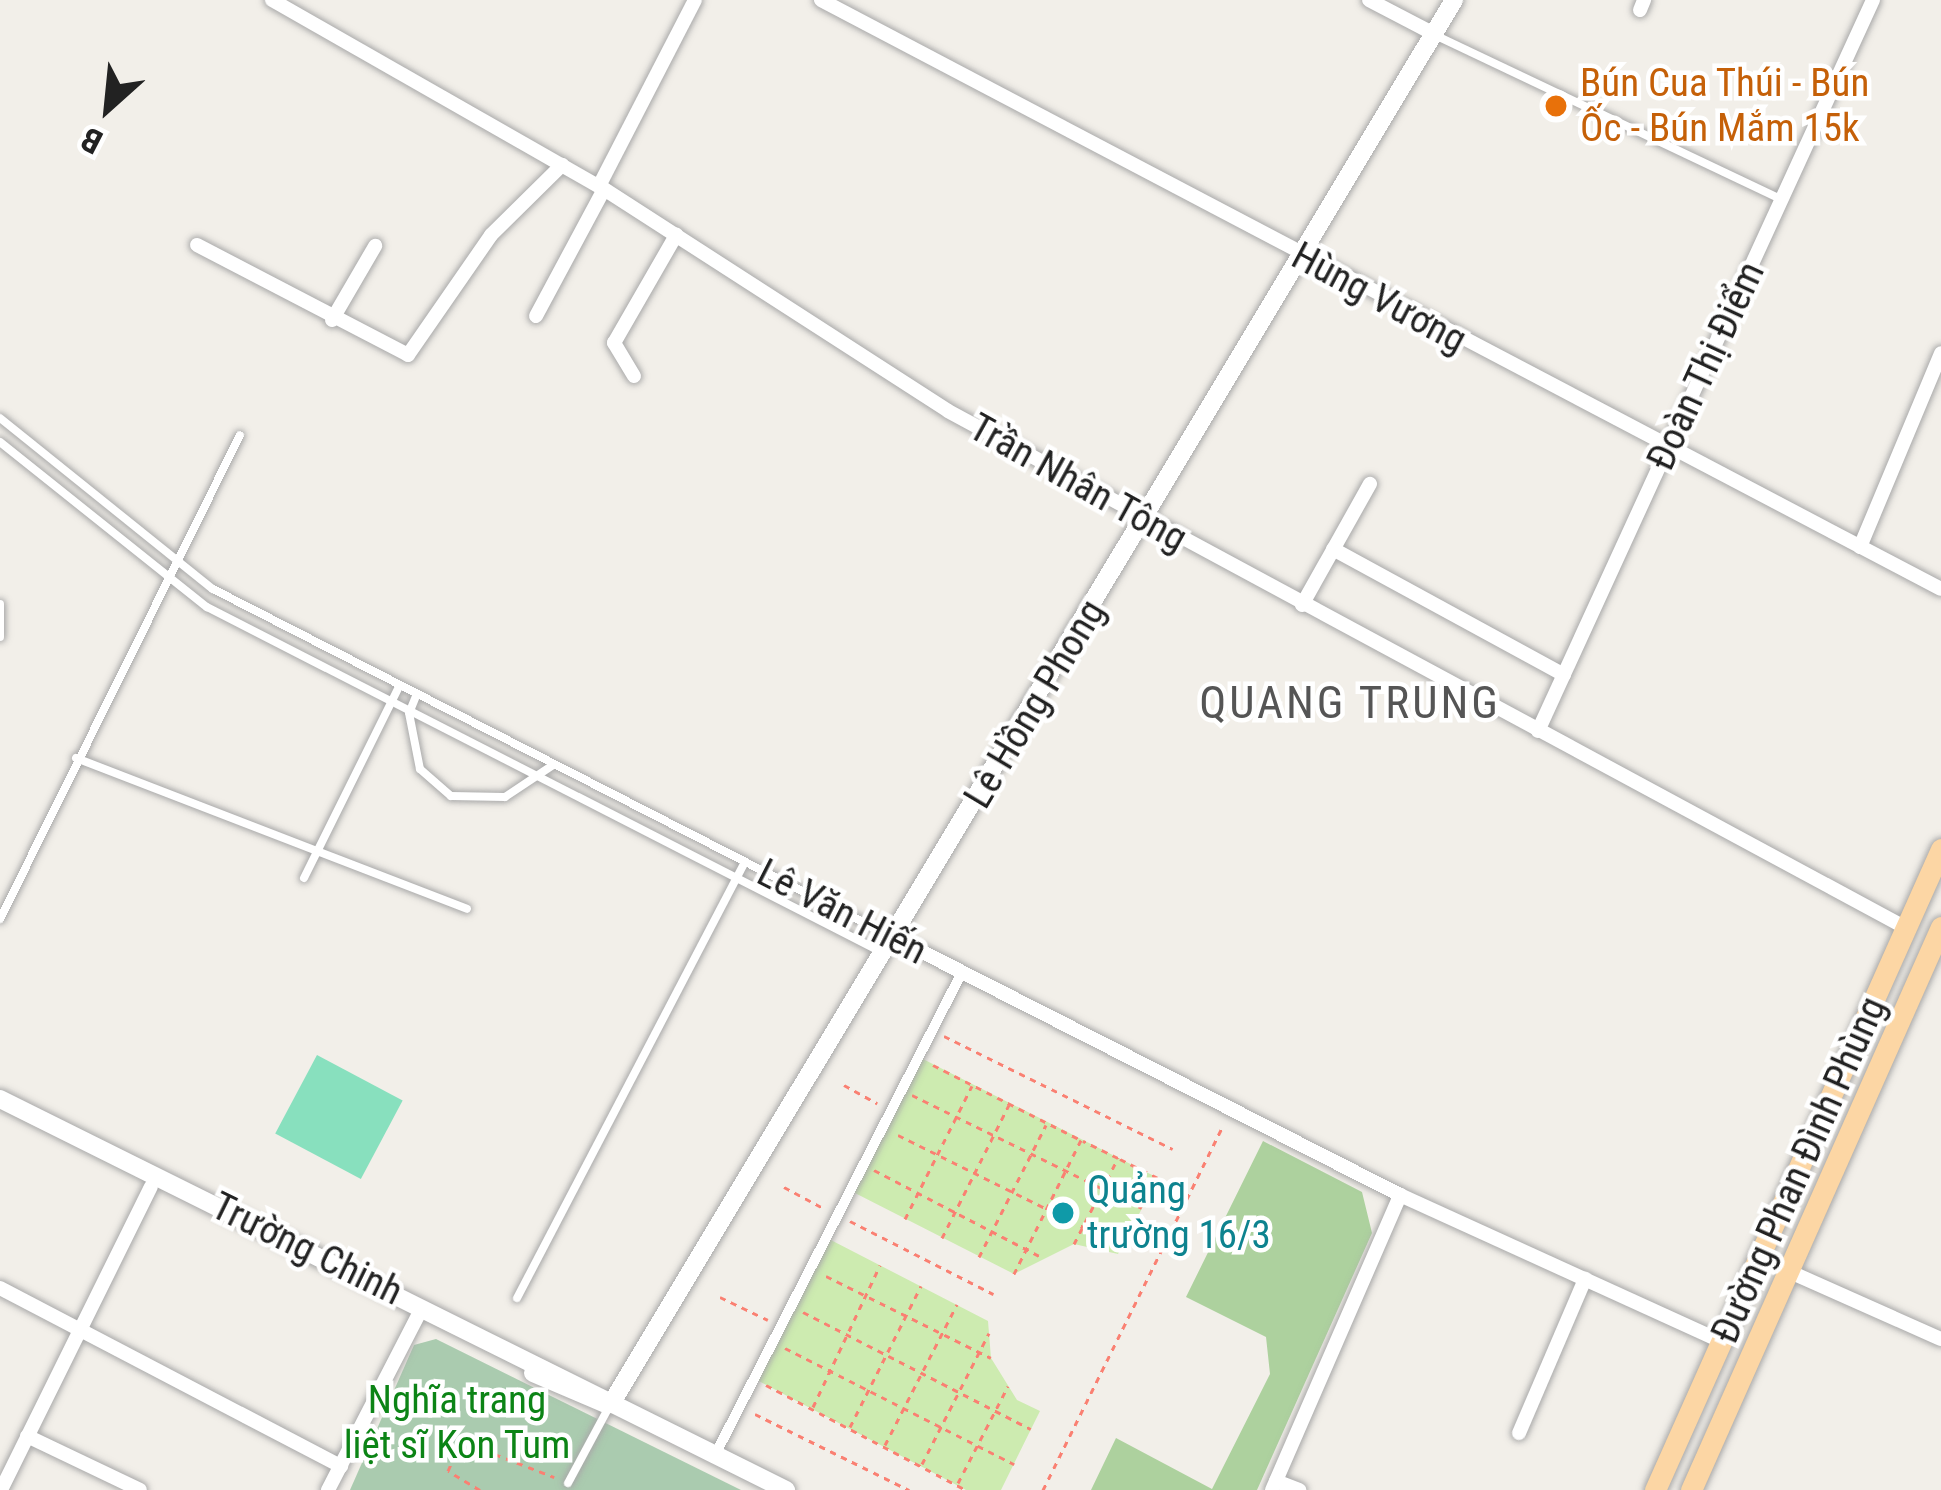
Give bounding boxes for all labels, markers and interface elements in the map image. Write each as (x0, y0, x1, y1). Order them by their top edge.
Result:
north arrow (48, 48, 168, 168)
place label: Bún Cua Thúi - Bún Ốc - Bún Mắm 15k (1580, 61, 1870, 152)
marker: Bún Cua Thúi - Bún Ốc - Bún Mắm 15k (1543, 93, 1569, 119)
text: B (74, 119, 109, 162)
street label: Hùng Vương (1284, 233, 1474, 363)
street label: Đoàn Thị Điểm (1637, 254, 1775, 478)
street label: Trần Nhân Tông (961, 404, 1195, 562)
street label: Lê Hồng Phong (954, 591, 1116, 817)
district label: QUANG TRUNG (1199, 676, 1501, 730)
street label: Lê Văn Hiến (750, 849, 934, 975)
street label: Đường Phan Đình Phùng (1702, 990, 1896, 1350)
place label: Quảng trường 16/3 (1087, 1168, 1271, 1259)
street label: Trường Chinh (204, 1183, 410, 1315)
marker: Quảng trường 16/3 (1050, 1200, 1076, 1226)
park label: Nghĩa trang liệt sĩ Kon Tum (343, 1378, 571, 1469)

